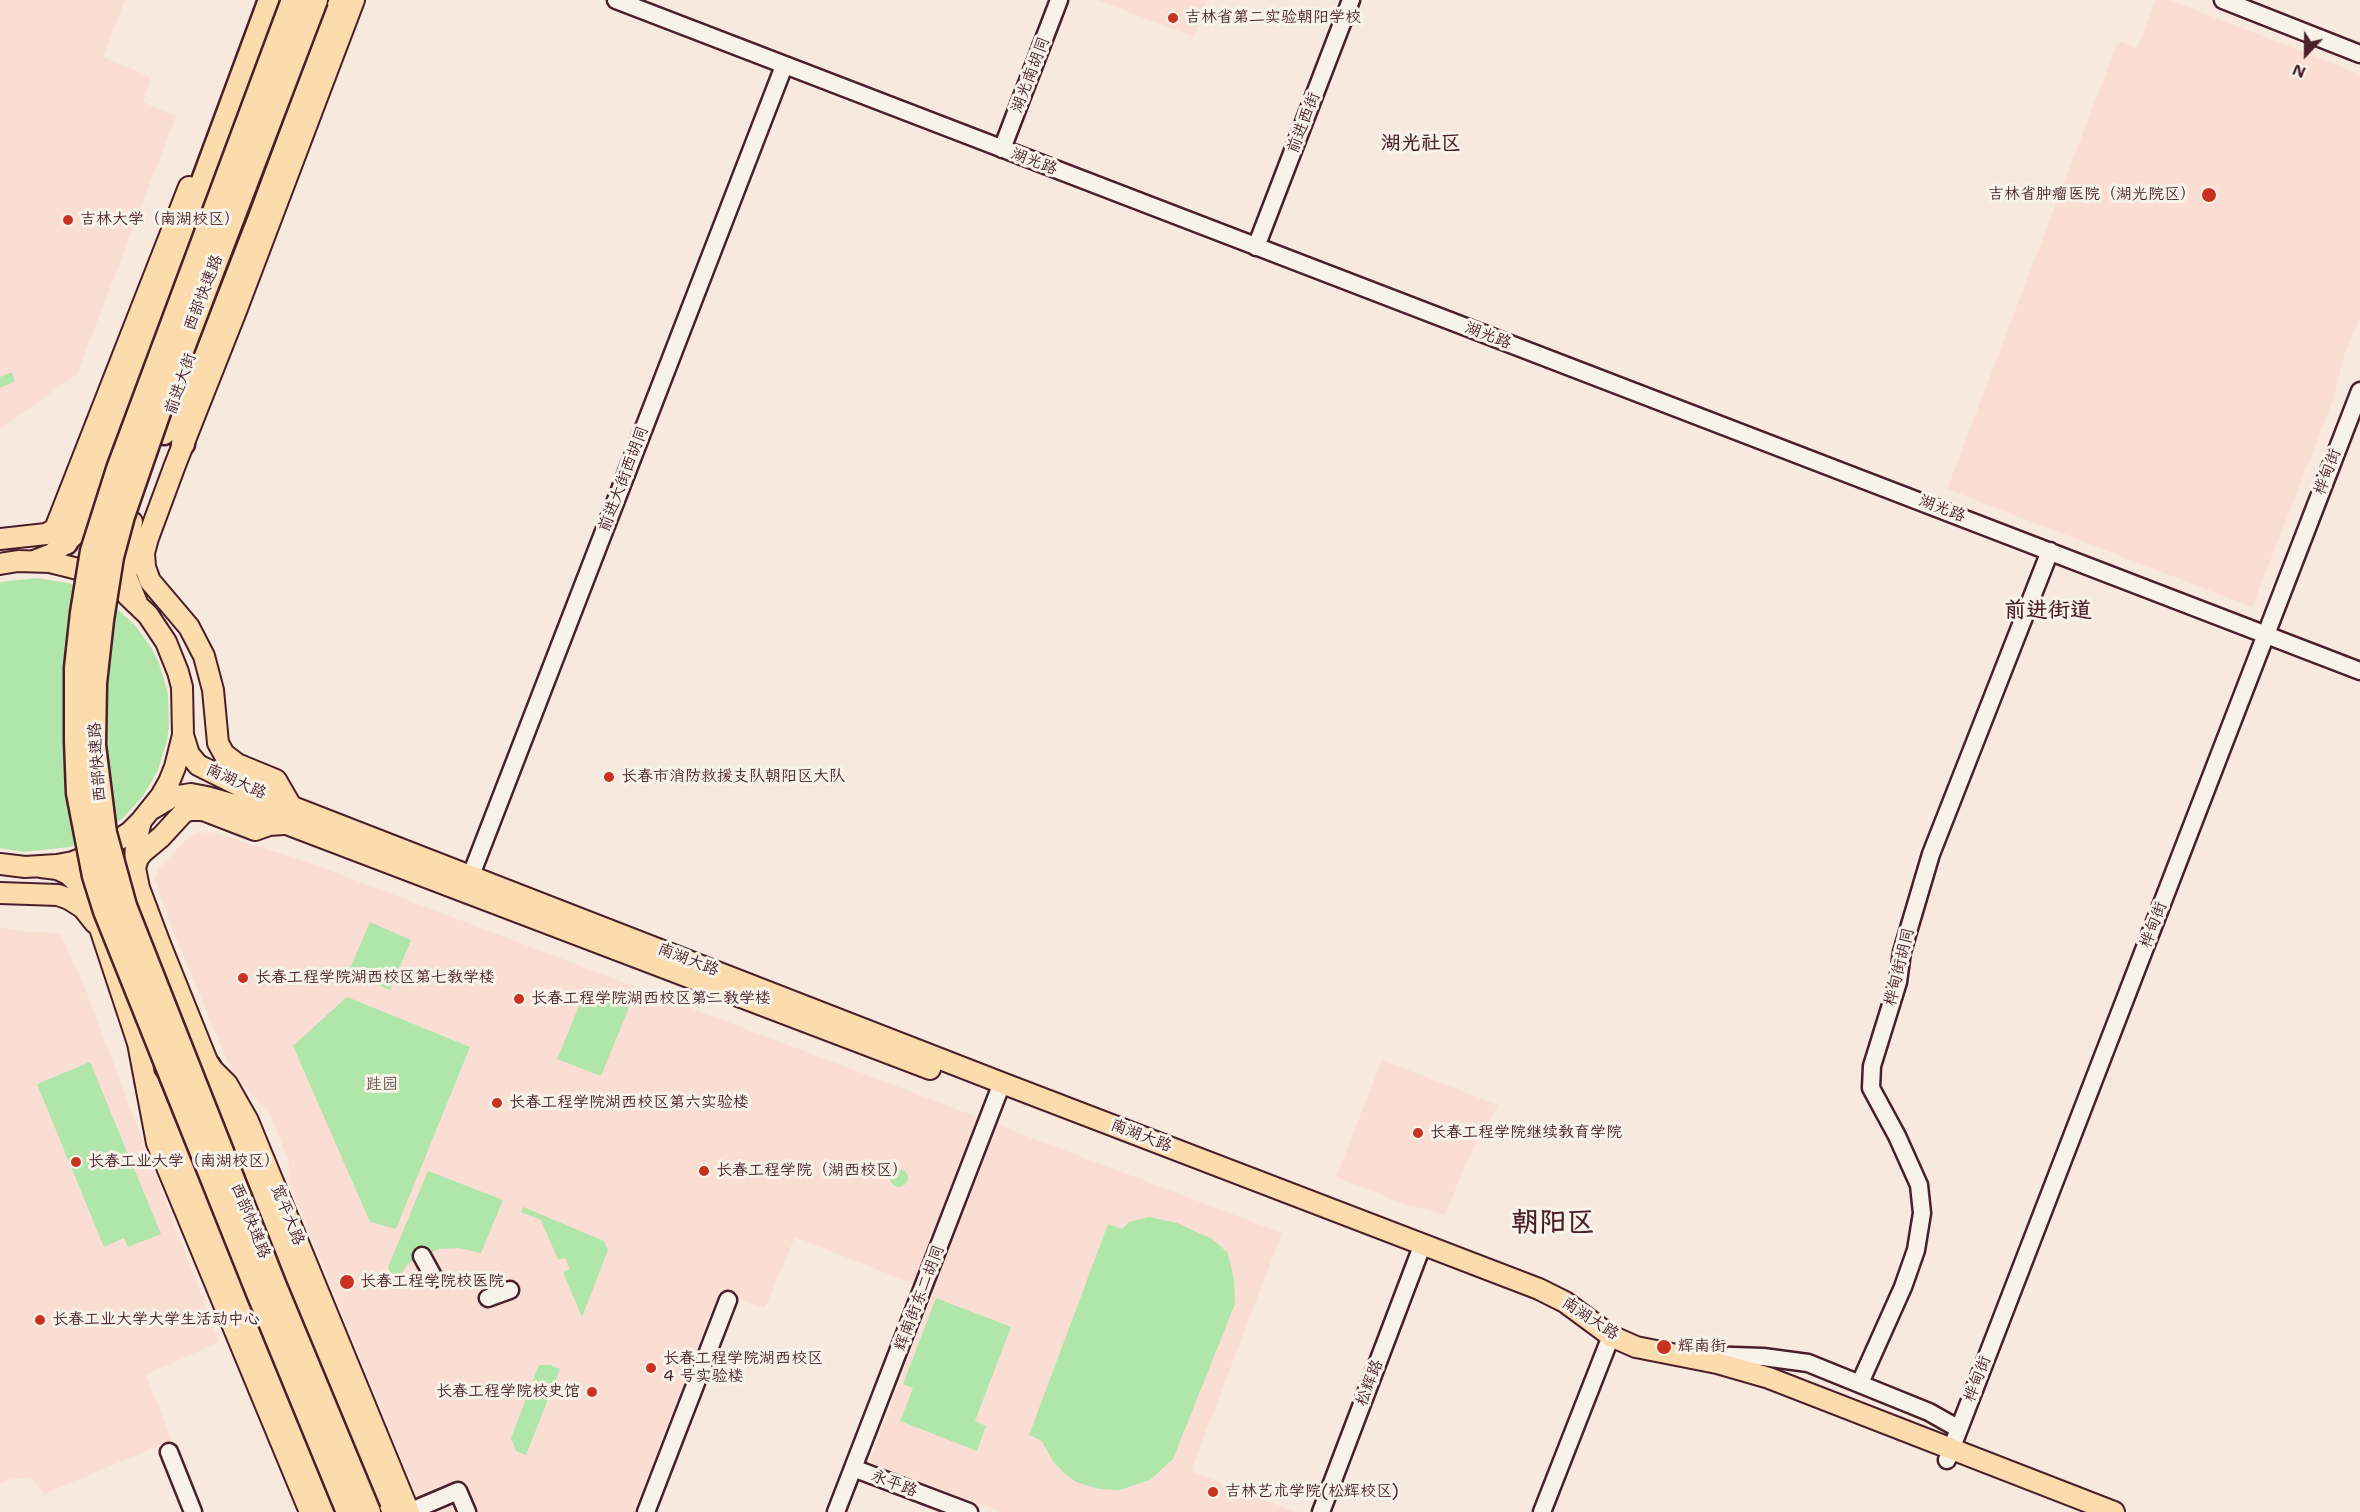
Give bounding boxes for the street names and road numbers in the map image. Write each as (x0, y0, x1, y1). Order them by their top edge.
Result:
street label: 湖光南胡同 (1008, 34, 1054, 116)
street label: 前进西街 (1284, 90, 1324, 156)
street label: 湖光路 (1008, 144, 1060, 180)
street label: 西部快速路 (181, 252, 227, 334)
street label: 湖光路 (1462, 318, 1514, 354)
street label: 前进大街 (162, 351, 200, 417)
street label: 前进大街西胡同 (595, 423, 653, 535)
street label: 桦甸街 (2310, 446, 2346, 498)
street label: 湖光路 (1916, 491, 1968, 527)
street label: 西部快速路 (86, 721, 110, 803)
street label: 南湖大路 (203, 760, 269, 804)
street label: 桦甸街 (2136, 899, 2172, 951)
street label: 桦甸街胡同 (1881, 926, 1919, 1008)
street label: 南湖大路 (655, 940, 721, 980)
street label: 南湖大路 (1108, 1116, 1174, 1156)
street label: 西部快速路 (226, 1180, 274, 1262)
street label: 宽平大路 (266, 1182, 308, 1248)
street label: 辉南街东二胡同 (891, 1242, 949, 1354)
street label: 南湖大路 (1558, 1294, 1622, 1344)
street label: 桦甸街 (1960, 1353, 1996, 1405)
street label: 松辉路 (1352, 1357, 1388, 1409)
street label: 永平路 (868, 1466, 920, 1502)

